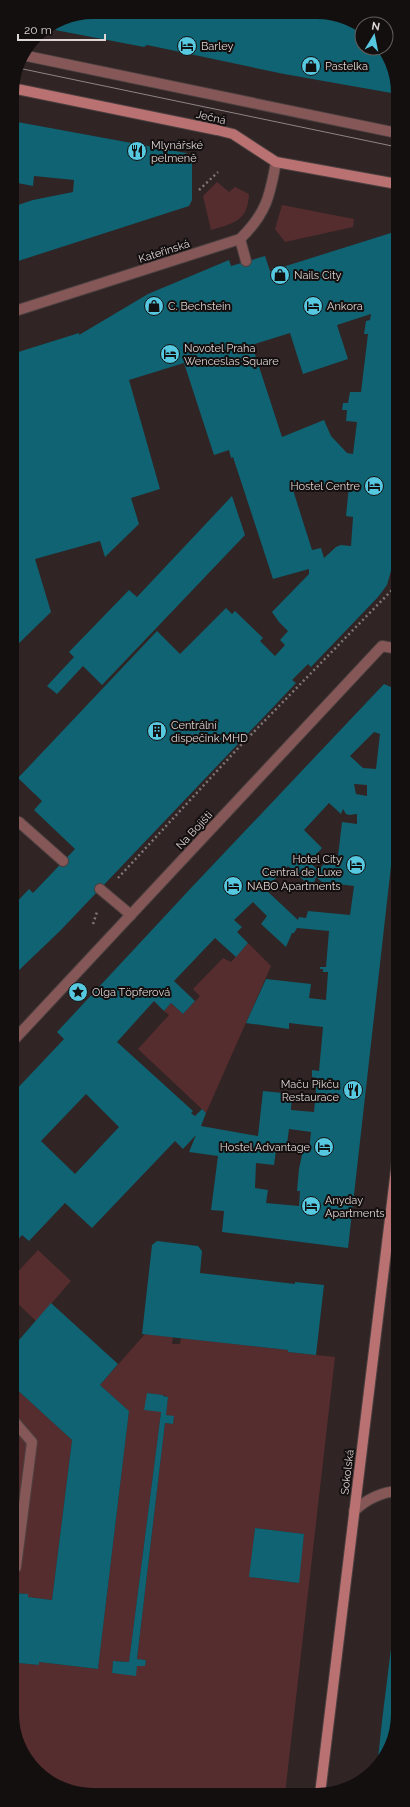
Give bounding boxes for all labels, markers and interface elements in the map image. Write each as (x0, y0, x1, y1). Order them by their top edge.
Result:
scale bar (18, 16, 105, 42)
north arrow (354, 16, 394, 56)
text: N (370, 20, 381, 34)
text: 20 m (24, 23, 52, 37)
hotel icon: Barley (176, 35, 198, 57)
place label: Barley (201, 40, 233, 53)
shop icon: Pastelka (300, 55, 322, 77)
place label: Pastelka (325, 60, 368, 73)
street label: Ječná (195, 108, 227, 127)
place label: Mlynářské pelmeně (151, 139, 204, 165)
restaurant icon: Mlynářské pelmeně (126, 140, 148, 162)
street label: Kateřinská (137, 237, 191, 266)
shop icon: Nails City (269, 264, 291, 286)
place label: Nails City (294, 269, 342, 282)
shop icon: C. Bechstein (143, 295, 165, 317)
hotel icon: Ankora (302, 295, 324, 317)
place label: C. Bechstein (168, 300, 231, 313)
place label: Ankora (327, 300, 363, 313)
place label: Novotel Praha Wenceslas Square (184, 342, 279, 368)
hotel icon: Novotel Praha Wenceslas Square (159, 343, 181, 365)
hotel icon: Hostel Centre (363, 475, 385, 497)
place label: Hostel Centre (290, 480, 361, 493)
place label: Centrální dispečink MHD (171, 719, 248, 745)
building icon: Centrální dispečink MHD (146, 720, 168, 742)
street label: Na Bojišti (173, 809, 215, 852)
place label: Hotel City Central de Luxe (262, 853, 343, 879)
hotel icon: Hotel City Central de Luxe (345, 854, 367, 876)
hotel icon: NABO Apartments (222, 875, 244, 897)
place label: NABO Apartments (247, 880, 341, 893)
place icon: Olga Tӧpferová (67, 981, 89, 1003)
place label: Olga Tӧpferová (92, 986, 170, 999)
place label: Maču Pikču Restaurace (281, 1078, 340, 1104)
restaurant icon: Maču Pikču Restaurace (342, 1079, 364, 1101)
hotel icon: Hostel Advantage (313, 1136, 335, 1158)
place label: Hostel Advantage (220, 1141, 311, 1154)
place label: Anyday Apartments (325, 1194, 385, 1220)
hotel icon: Anyday Apartments (300, 1195, 322, 1217)
street label: Sokolská (338, 1449, 357, 1495)

